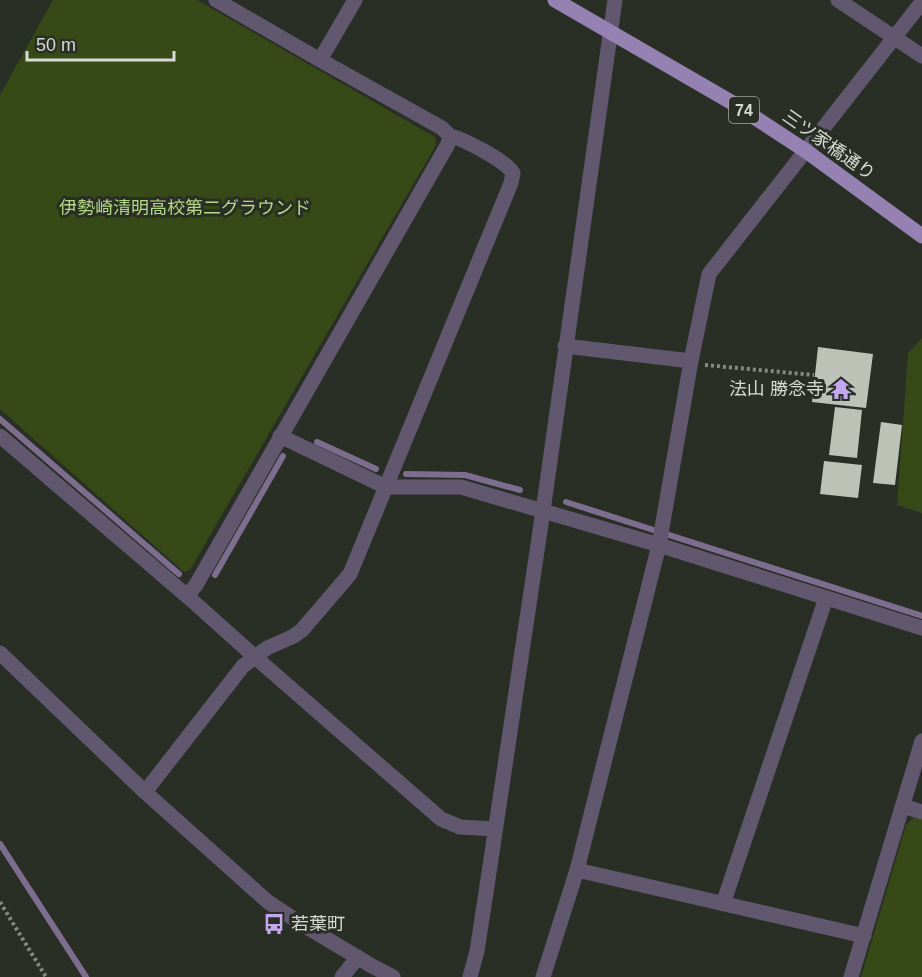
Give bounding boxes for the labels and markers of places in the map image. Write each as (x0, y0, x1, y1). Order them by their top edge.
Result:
temple icon: 法山 勝念寺 (829, 377, 853, 401)
place label: 法山 勝念寺 (729, 379, 824, 399)
bus stop icon: 若葉町 (262, 912, 286, 936)
place label: 若葉町 (291, 914, 345, 934)

